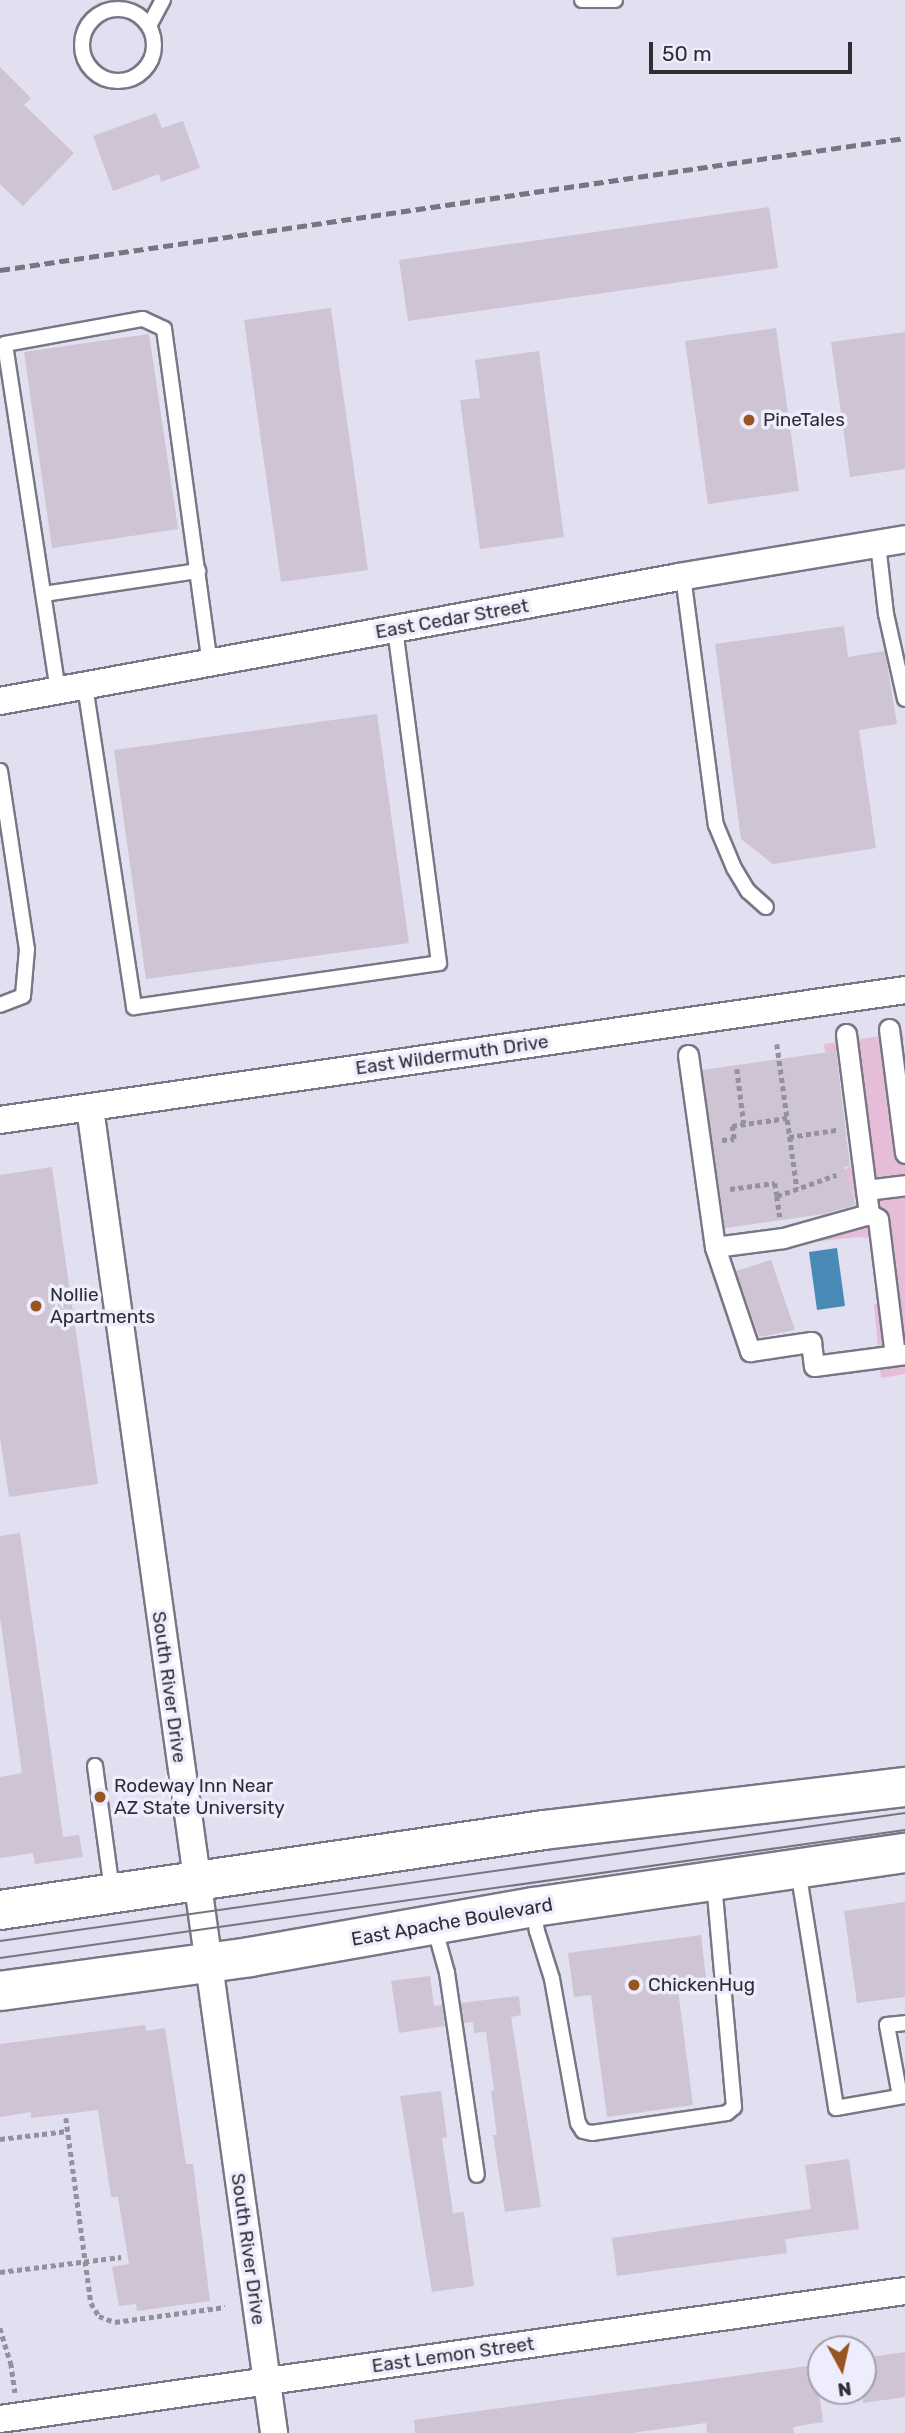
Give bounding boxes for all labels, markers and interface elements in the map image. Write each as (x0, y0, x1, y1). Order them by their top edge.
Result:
scale bar (653, 28, 856, 72)
text: 50 m (662, 41, 712, 66)
place label: PineTales (763, 409, 845, 431)
marker: PineTales (741, 412, 757, 428)
street label: East Cedar Street (373, 594, 531, 644)
street label: East Wildermuth Drive (354, 1030, 550, 1080)
place label: Nollie Apartments (50, 1284, 155, 1328)
marker: Nollie Apartments (28, 1298, 44, 1314)
street label: South River Drive (147, 1610, 191, 1764)
place label: Rodeway Inn Near AZ State University (114, 1775, 285, 1819)
marker: Rodeway Inn Near AZ State University (92, 1789, 108, 1805)
street label: East Apache Boulevard (349, 1893, 555, 1951)
place label: ChickenHug (648, 1974, 755, 1996)
marker: ChickenHug (626, 1977, 642, 1993)
street label: South River Drive (226, 2172, 270, 2326)
street label: East Lemon Street (370, 2332, 536, 2378)
north arrow (807, 2335, 877, 2405)
text: N (836, 2377, 853, 2402)

